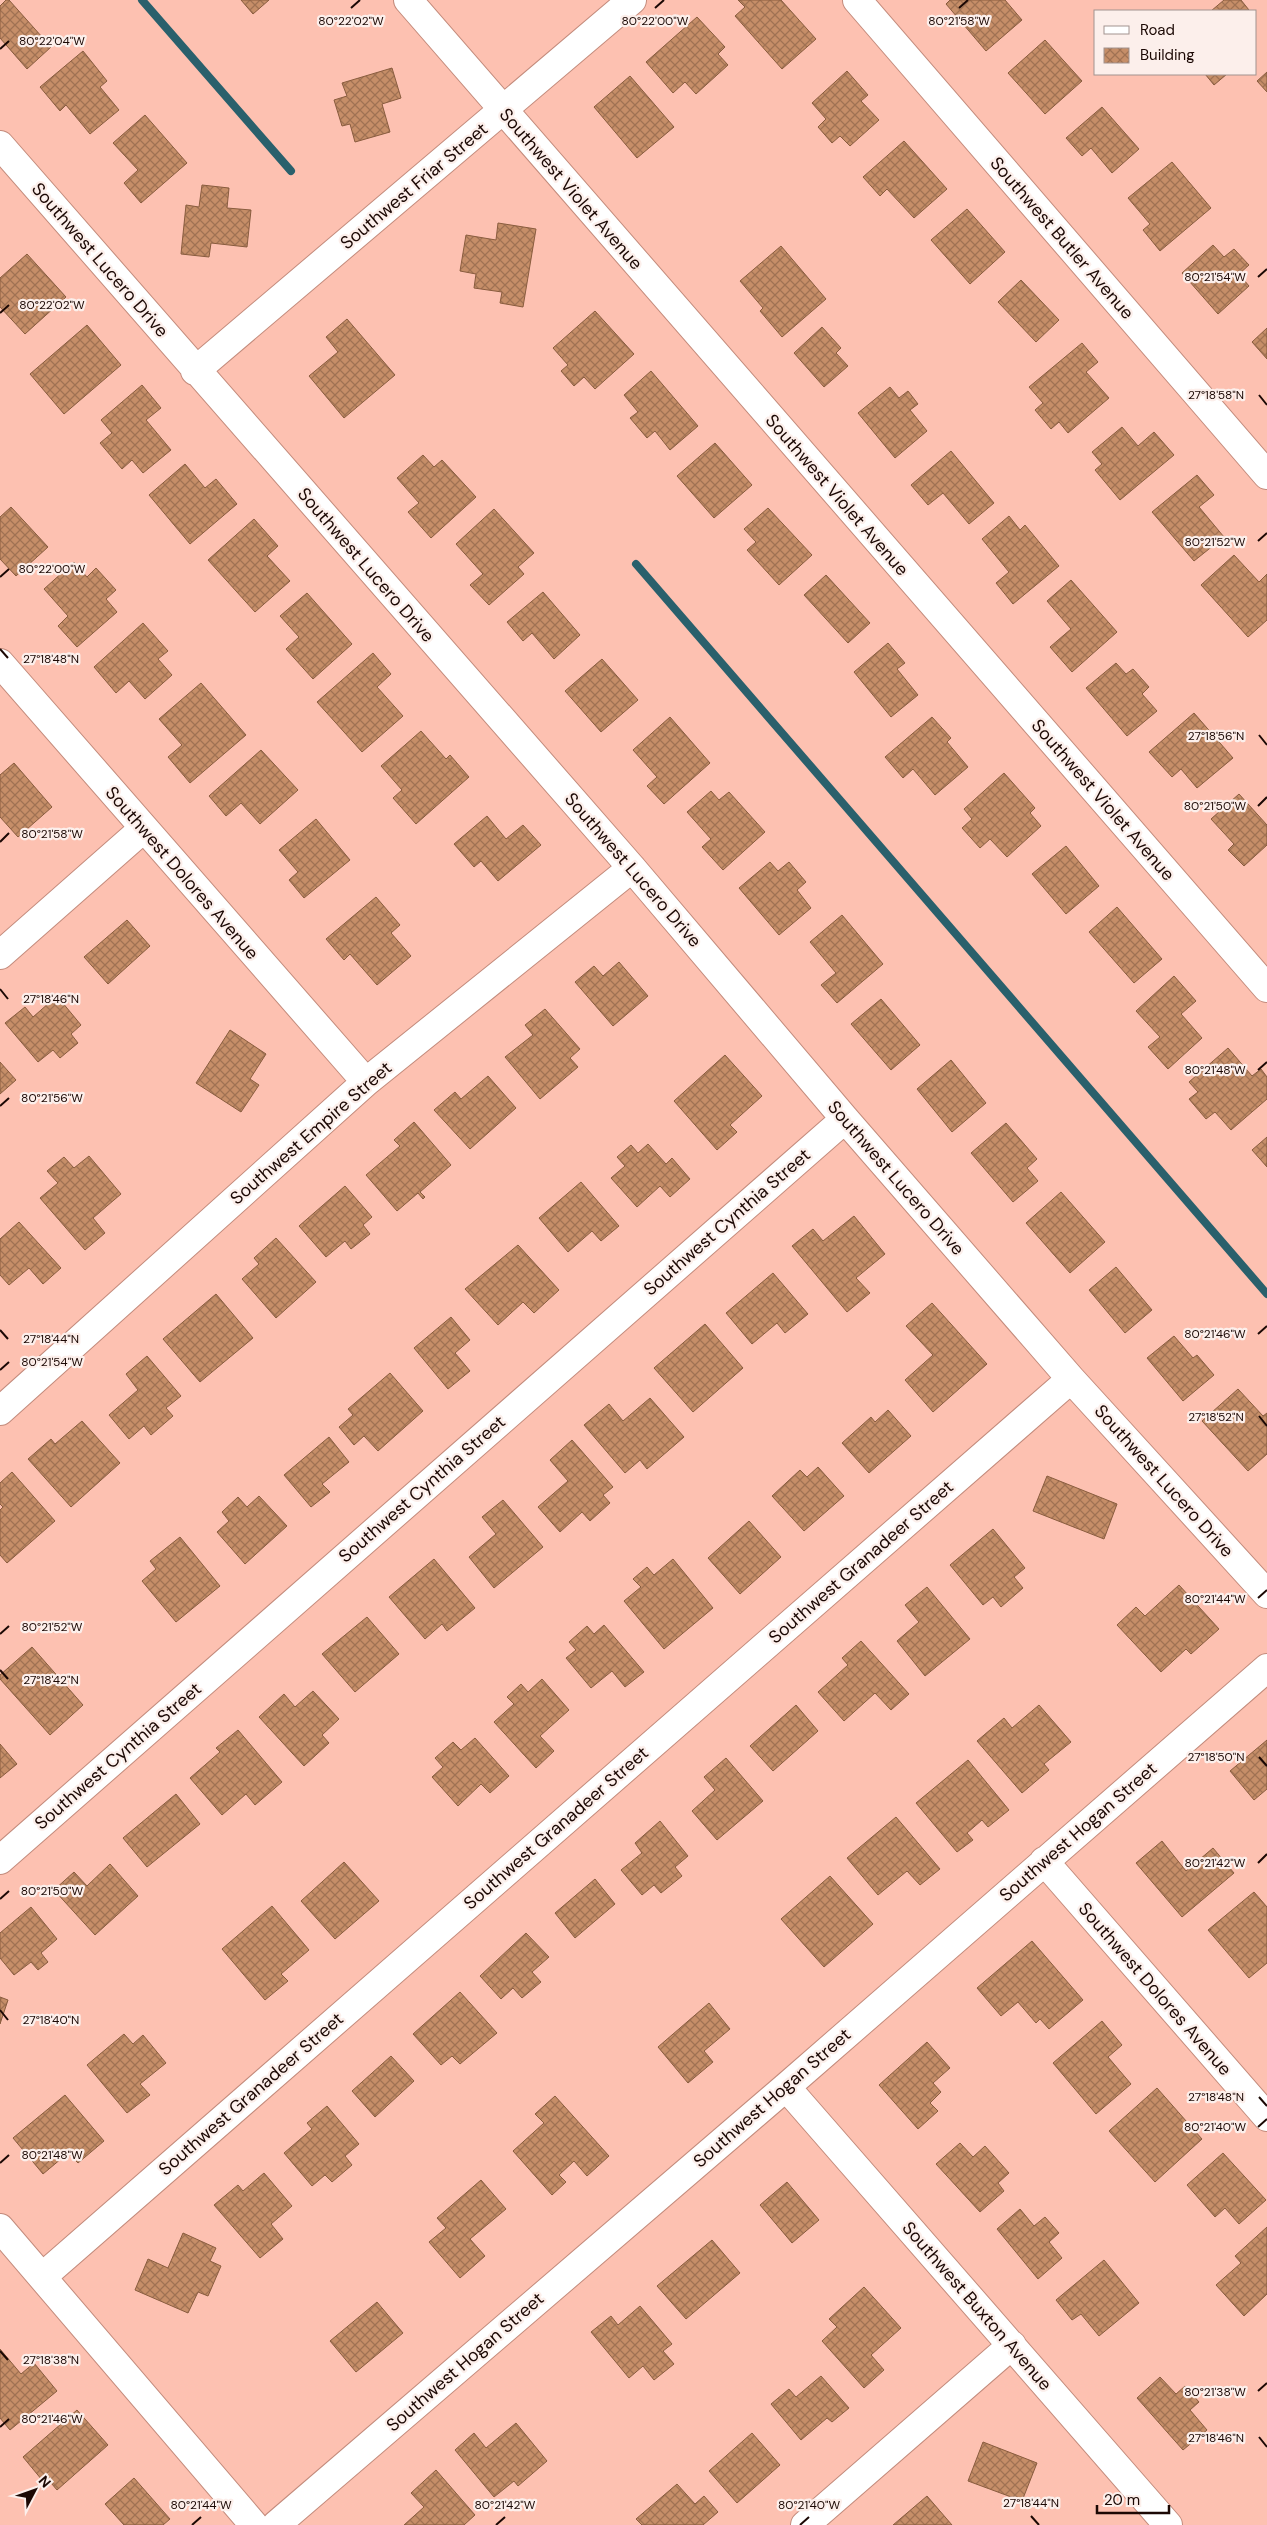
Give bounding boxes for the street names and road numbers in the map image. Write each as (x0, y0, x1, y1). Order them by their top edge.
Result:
street label: Southwest Violet Avenue (494, 103, 648, 275)
street label: Southwest Friar Street (335, 117, 493, 255)
street label: Southwest Butler Avenue (985, 152, 1139, 324)
street label: Southwest Lucero Drive (26, 178, 174, 342)
street label: Southwest Violet Avenue (760, 409, 914, 581)
street label: Southwest Lucero Drive (292, 483, 440, 647)
street label: Southwest Violet Avenue (1026, 714, 1180, 886)
street label: Southwest Dolores Avenue (100, 781, 264, 965)
street label: Southwest Lucero Drive (559, 788, 707, 952)
street label: Southwest Empire Street (225, 1056, 397, 1210)
street label: Southwest Lucero Drive (822, 1096, 970, 1260)
street label: Southwest Cynthia Street (639, 1143, 815, 1301)
street label: Southwest Lucero Drive (1089, 1400, 1239, 1562)
street label: Southwest Cynthia Street (334, 1410, 510, 1568)
street label: Southwest Granadeer Street (764, 1475, 958, 1649)
street label: Southwest Cynthia Street (30, 1677, 206, 1835)
street label: Southwest Granadeer Street (459, 1741, 653, 1915)
street label: Southwest Hogan Street (994, 1757, 1162, 1907)
street label: Southwest Dolores Avenue (1073, 1897, 1237, 2081)
street label: Southwest Granadeer Street (154, 2007, 348, 2181)
street label: Southwest Hogan Street (688, 2023, 856, 2173)
street label: Southwest Buxton Avenue (897, 2216, 1057, 2396)
street label: Southwest Hogan Street (381, 2287, 549, 2437)

